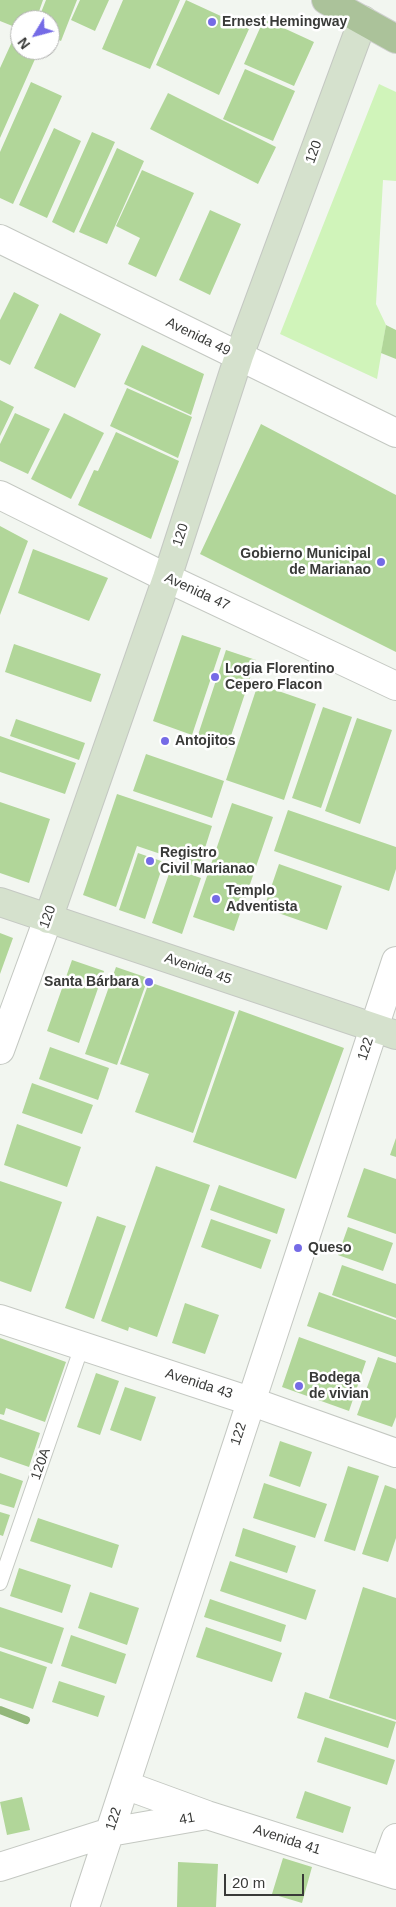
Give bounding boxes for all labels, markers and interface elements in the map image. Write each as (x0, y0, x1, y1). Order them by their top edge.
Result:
north arrow (10, 10, 60, 60)
place label: Ernest Hemingway (222, 14, 347, 30)
marker: Ernest Hemingway (206, 16, 218, 28)
text: N (14, 35, 33, 52)
street label: 120 (302, 138, 326, 166)
street label: Avenida 49 (163, 314, 233, 360)
street label: 120 (169, 521, 193, 549)
place label: Gobierno Municipal de Marianao (240, 546, 371, 578)
marker: Gobierno Municipal de Marianao (375, 556, 387, 568)
street label: Avenida 47 (162, 570, 232, 614)
place label: Logia Florentino Cepero Flacon (225, 661, 335, 694)
marker: Logia Florentino Cepero Flacon (209, 671, 221, 683)
place label: Antojitos (175, 733, 236, 749)
marker: Antojitos (159, 735, 171, 747)
place label: Registro Civil Marianao (160, 845, 255, 878)
marker: Registro Civil Marianao (144, 855, 156, 867)
place label: Templo Adventista (226, 883, 298, 916)
marker: Templo Adventista (210, 893, 222, 905)
street label: 120 (36, 903, 60, 931)
street label: Avenida 45 (162, 950, 234, 988)
place label: Santa Bárbara (44, 974, 139, 990)
marker: Santa Bárbara (143, 976, 155, 988)
street label: 122 (354, 1035, 378, 1063)
place label: Queso (308, 1240, 352, 1256)
marker: Queso (292, 1242, 304, 1254)
street label: Avenida 43 (163, 1365, 235, 1403)
place label: Bodega de vivian (309, 1370, 369, 1402)
marker: Bodega de vivian (293, 1380, 305, 1392)
street label: 122 (227, 1420, 251, 1448)
street label: 120A (28, 1446, 54, 1482)
street label: 122 (102, 1805, 126, 1833)
street label: 41 (178, 1809, 196, 1829)
street label: Avenida 41 (251, 1821, 323, 1859)
scale bar (226, 1864, 306, 1896)
text: 20 m (232, 1874, 265, 1891)

